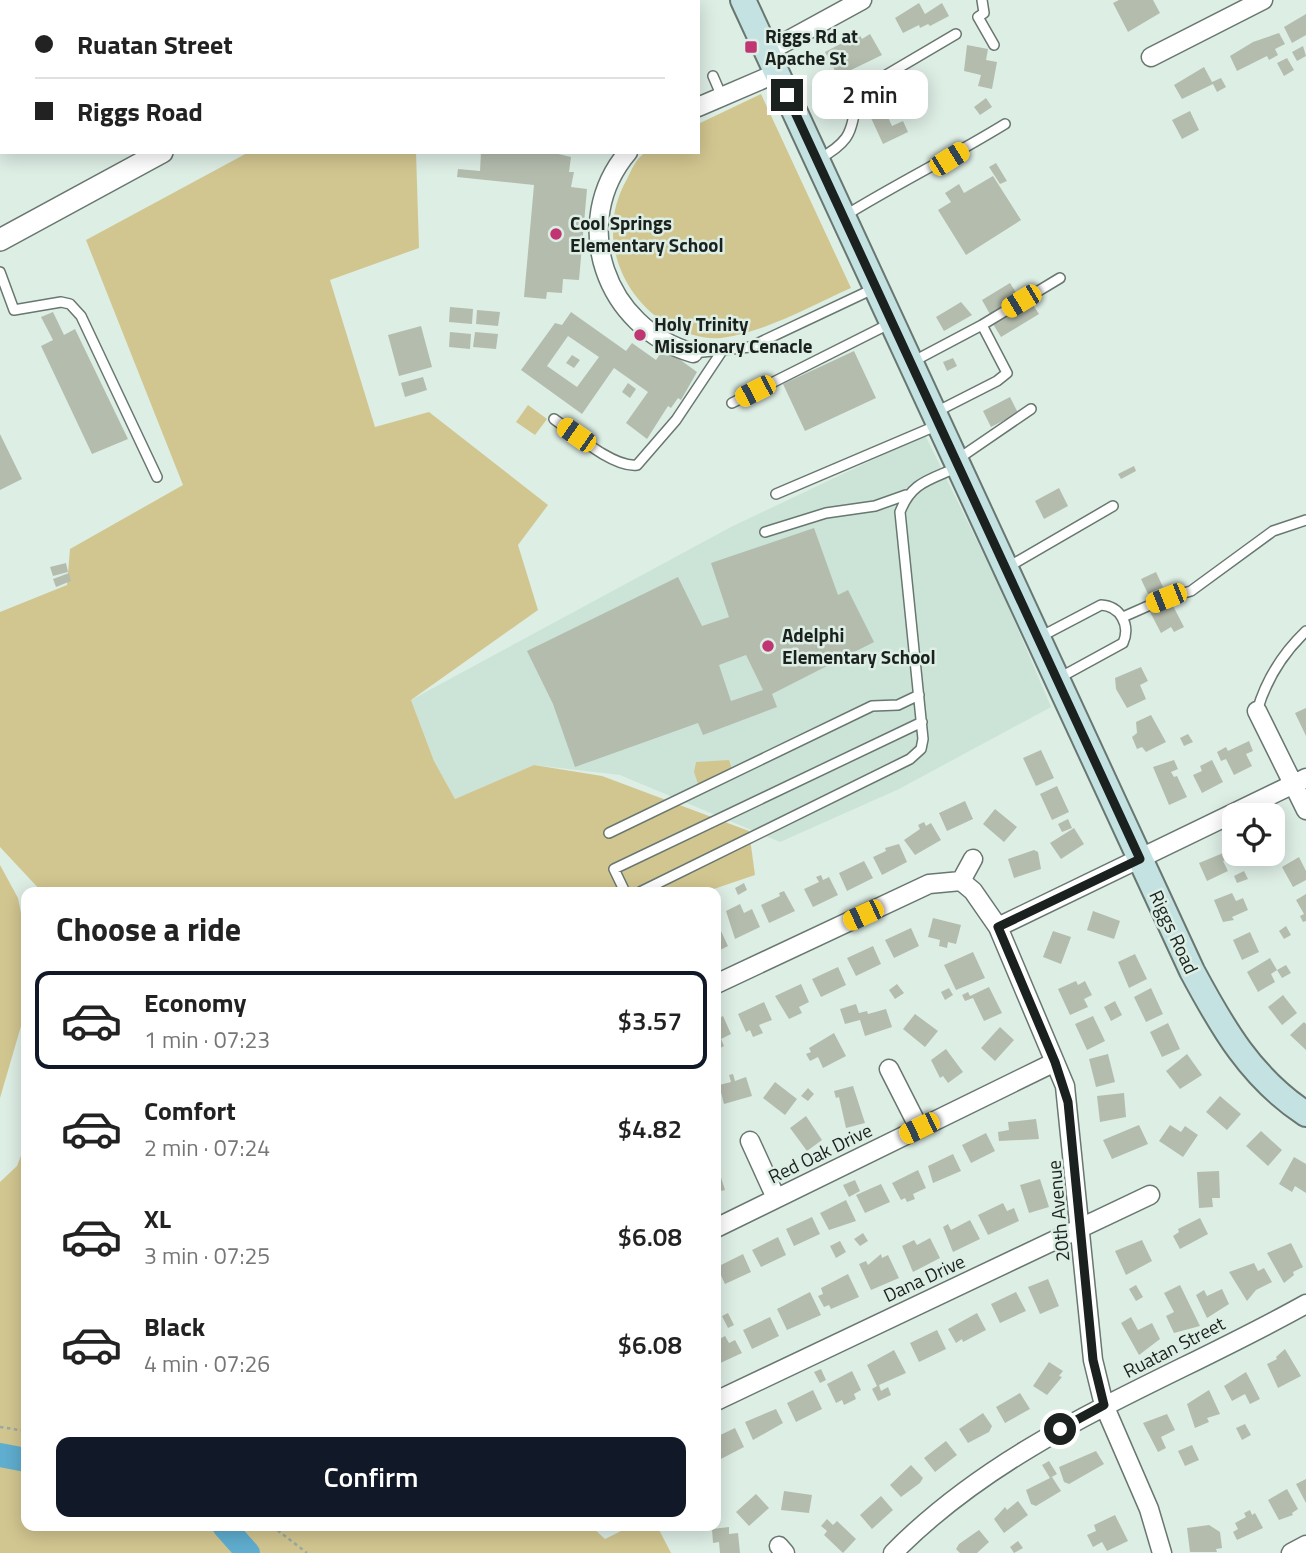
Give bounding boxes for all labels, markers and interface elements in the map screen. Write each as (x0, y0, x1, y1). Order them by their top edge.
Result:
place label: Riggs Rd at Apache St (765, 21, 858, 72)
text: Ruatan Street (77, 25, 233, 64)
marker: Riggs Rd at Apache St (743, 39, 759, 55)
callout: 2 min (812, 70, 927, 119)
text: 2 min (842, 77, 898, 112)
route end (771, 79, 803, 111)
text: Riggs Road (77, 92, 203, 131)
car (926, 139, 973, 179)
place label: Cool Springs Elementary School (570, 208, 724, 259)
marker: Cool Springs Elementary School (548, 226, 564, 242)
car (998, 281, 1045, 321)
place label: Holy Trinity Missionary Cenacle (654, 309, 813, 360)
marker: Holy Trinity Missionary Cenacle (632, 327, 648, 343)
car (732, 372, 779, 410)
car (553, 414, 600, 456)
car (1143, 580, 1190, 616)
place label: Adelphi Elementary School (782, 620, 936, 671)
marker: Adelphi Elementary School (760, 638, 776, 654)
map controls (1222, 803, 1285, 866)
button: locate (1222, 803, 1285, 866)
street label: Riggs Road (1142, 885, 1207, 979)
car (840, 897, 887, 933)
text: Choose a ride (56, 905, 241, 953)
text: Economy (144, 983, 246, 1022)
icon: car (60, 989, 123, 1052)
text: $3.57 (618, 1001, 682, 1040)
text: 1 min · 07:23 (144, 1022, 270, 1057)
text: Comfort (144, 1091, 236, 1130)
icon: car (60, 1097, 123, 1160)
text: $4.82 (618, 1109, 682, 1148)
car (896, 1109, 943, 1147)
street label: Red Oak Drive (763, 1115, 877, 1190)
text: 2 min · 07:24 (144, 1130, 270, 1165)
street label: 20th Avenue (1039, 1159, 1076, 1263)
text: XL (144, 1199, 171, 1238)
icon: car (60, 1205, 123, 1268)
text: $6.08 (618, 1217, 682, 1256)
text: 3 min · 07:25 (144, 1238, 270, 1273)
street label: Dana Drive (878, 1246, 969, 1309)
text: Black (144, 1307, 205, 1346)
street label: Ruatan Street (1118, 1308, 1230, 1385)
icon: car (60, 1313, 123, 1376)
text: $6.08 (618, 1325, 682, 1364)
text: 4 min · 07:26 (144, 1346, 270, 1381)
route start (1044, 1413, 1076, 1445)
button: Confirm (56, 1437, 686, 1517)

